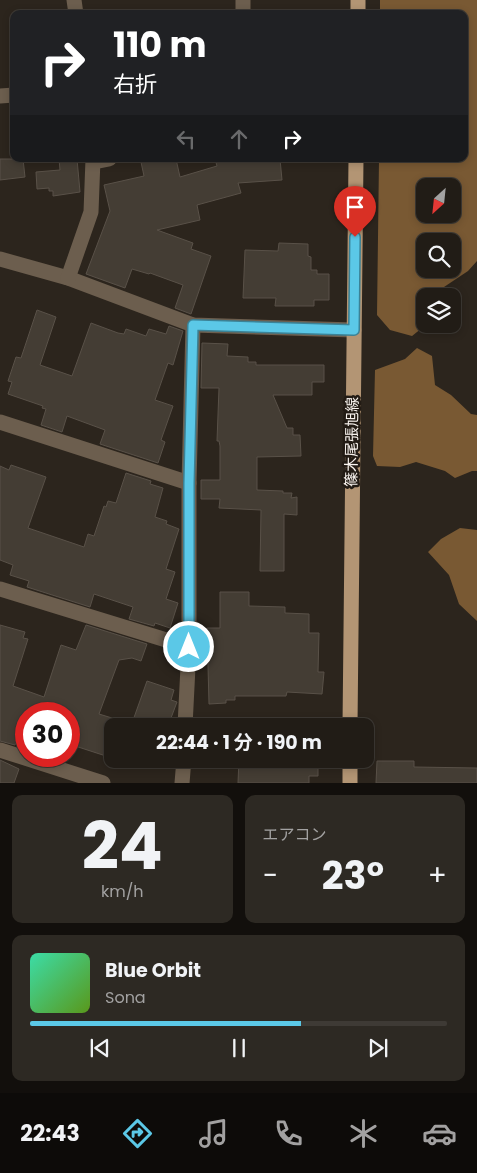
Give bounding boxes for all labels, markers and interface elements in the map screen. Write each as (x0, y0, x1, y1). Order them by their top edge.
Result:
text: 110 m (113, 20, 207, 69)
icon: right (30, 30, 95, 95)
text: 右折 (113, 69, 157, 100)
icon: left (172, 125, 200, 153)
icon: ahead (225, 125, 253, 153)
icon: right (278, 125, 306, 153)
north arrow (416, 178, 461, 222)
map controls (416, 178, 461, 333)
pin (334, 186, 376, 237)
icon: arrive (341, 193, 369, 221)
button: search (416, 233, 461, 278)
button: layers (416, 288, 461, 333)
street label: 篠木尾張旭線 (340, 397, 363, 487)
position arrow (162, 620, 214, 672)
speed limit sign: 30 (15, 702, 80, 767)
text: 22:44 · 1 分 · 190 m (156, 729, 322, 756)
text: 24 (82, 801, 163, 892)
text: エアコン (263, 823, 327, 846)
text: 23° (322, 849, 384, 902)
text: − (263, 856, 278, 895)
text: + (428, 856, 447, 895)
text: km/h (101, 880, 144, 903)
text: Blue Orbit (105, 957, 201, 984)
text: Sona (105, 986, 146, 1009)
icon: previous (86, 1034, 114, 1062)
icon: pause (225, 1034, 253, 1062)
icon: next (364, 1034, 392, 1062)
icon: directions (120, 1116, 155, 1151)
icon: music (196, 1116, 231, 1151)
icon: phone (271, 1116, 306, 1151)
icon: climate (346, 1116, 381, 1151)
icon: car (422, 1116, 457, 1151)
text: 22:43 (20, 1118, 80, 1149)

